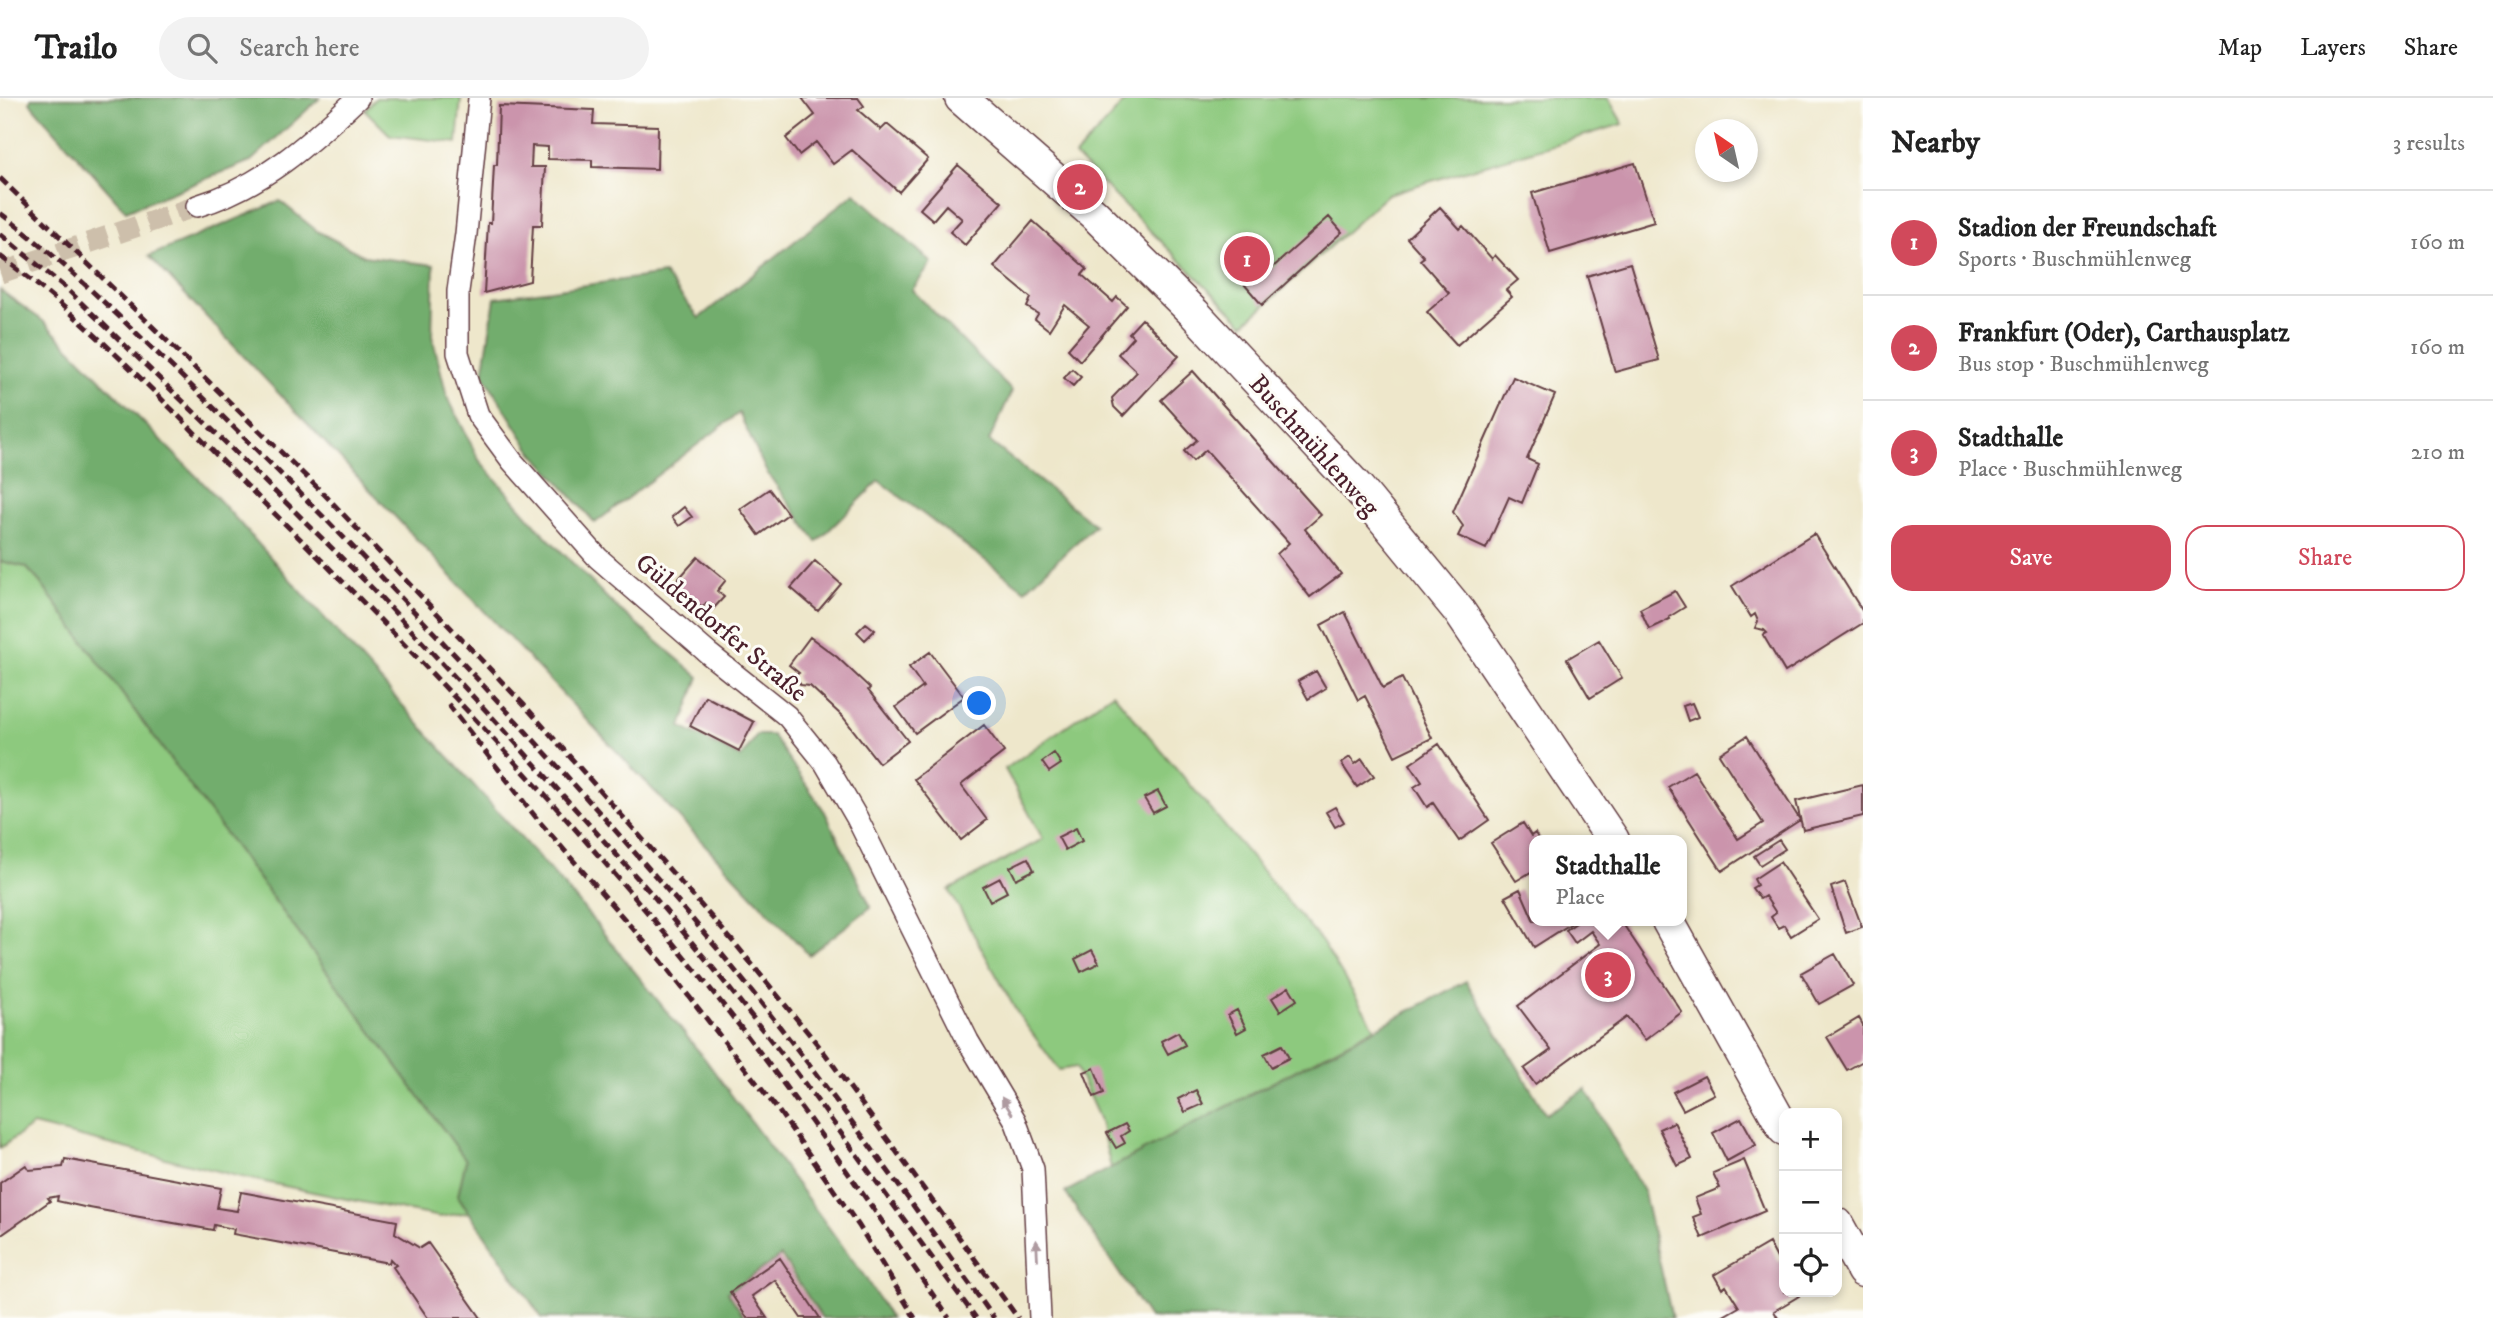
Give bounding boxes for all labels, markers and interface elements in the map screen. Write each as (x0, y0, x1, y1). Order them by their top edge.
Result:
search box (159, 17, 649, 80)
text: Trailo (35, 28, 117, 69)
icon: search (183, 29, 221, 67)
text: Search here (239, 32, 359, 65)
text: Map (2218, 33, 2262, 63)
text: Layers (2300, 33, 2366, 63)
text: Share (2404, 33, 2458, 63)
north arrow (1695, 119, 1758, 182)
text: Nearby (1891, 125, 1980, 162)
text: 3 results (2393, 129, 2465, 158)
pin: 2 (1057, 161, 1103, 213)
text: Stadion der Freundschaft (1958, 212, 2217, 245)
text: 1 (1910, 228, 1918, 257)
text: 160 m (2410, 228, 2465, 257)
pin: 1 (1224, 233, 1270, 285)
text: Sports · Buschmühlenweg (1958, 245, 2191, 274)
text: Frankfurt (Oder), Carthausplatz (1958, 317, 2290, 350)
text: 2 (1908, 333, 1920, 362)
text: 160 m (2410, 333, 2465, 362)
text: Bus stop · Buschmühlenweg (1958, 350, 2209, 379)
street label: Buschmühlenweg (1241, 368, 1387, 524)
text: Stadthalle (1958, 422, 2063, 455)
text: 3 (1910, 438, 1918, 467)
text: 210 m (2411, 438, 2465, 467)
text: Place · Buschmühlenweg (1958, 455, 2182, 484)
button: Save (1891, 525, 2171, 591)
button: Share (2185, 525, 2465, 591)
street label: Güldendorfer Straße (628, 547, 814, 710)
your location (962, 686, 996, 720)
popup (1529, 835, 1687, 926)
text: Stadthalle (1555, 850, 1661, 883)
text: Place (1555, 883, 1605, 912)
pin: 3 (1585, 949, 1631, 1001)
one-way arrow (1000, 1097, 1013, 1116)
map controls (1779, 1108, 1842, 1297)
button: + (1779, 1108, 1842, 1171)
button: − (1779, 1171, 1842, 1234)
button: locate (1779, 1234, 1842, 1297)
one-way arrow (1032, 1239, 1043, 1261)

